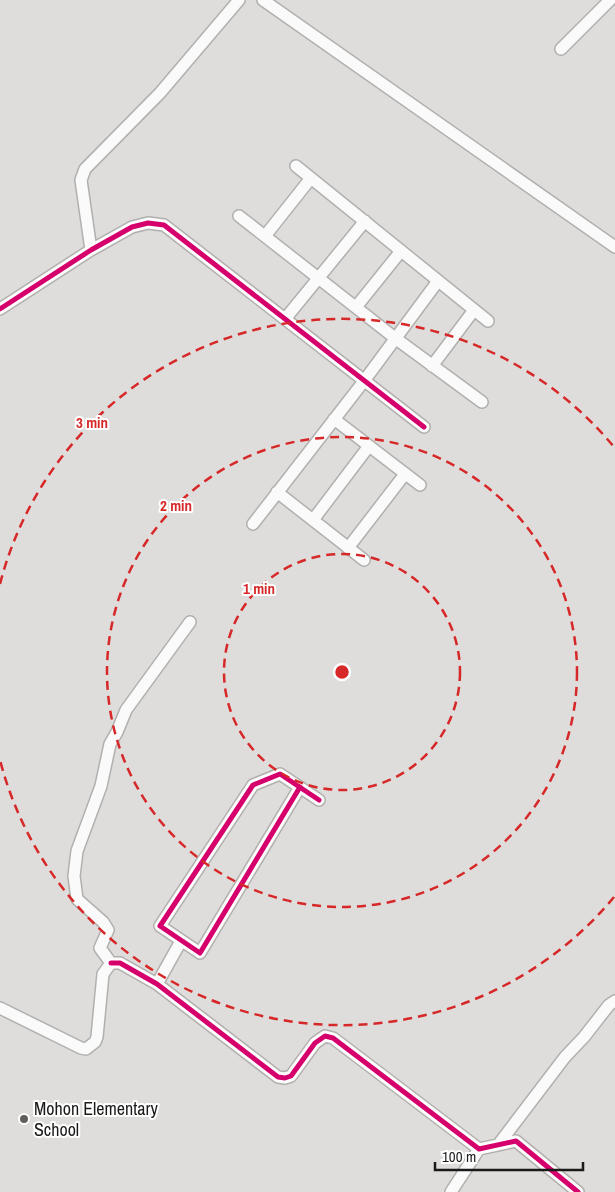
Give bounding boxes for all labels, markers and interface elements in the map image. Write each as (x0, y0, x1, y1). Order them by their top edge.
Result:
text: 3 min (76, 412, 108, 433)
text: 2 min (160, 495, 192, 516)
text: 1 min (243, 578, 275, 599)
centre of rings (333, 663, 351, 681)
place label: Mohon Elementary School (34, 1096, 158, 1142)
marker: Mohon Elementary School (18, 1113, 30, 1125)
scale bar (435, 1140, 582, 1172)
text: 100 m (442, 1146, 476, 1167)

